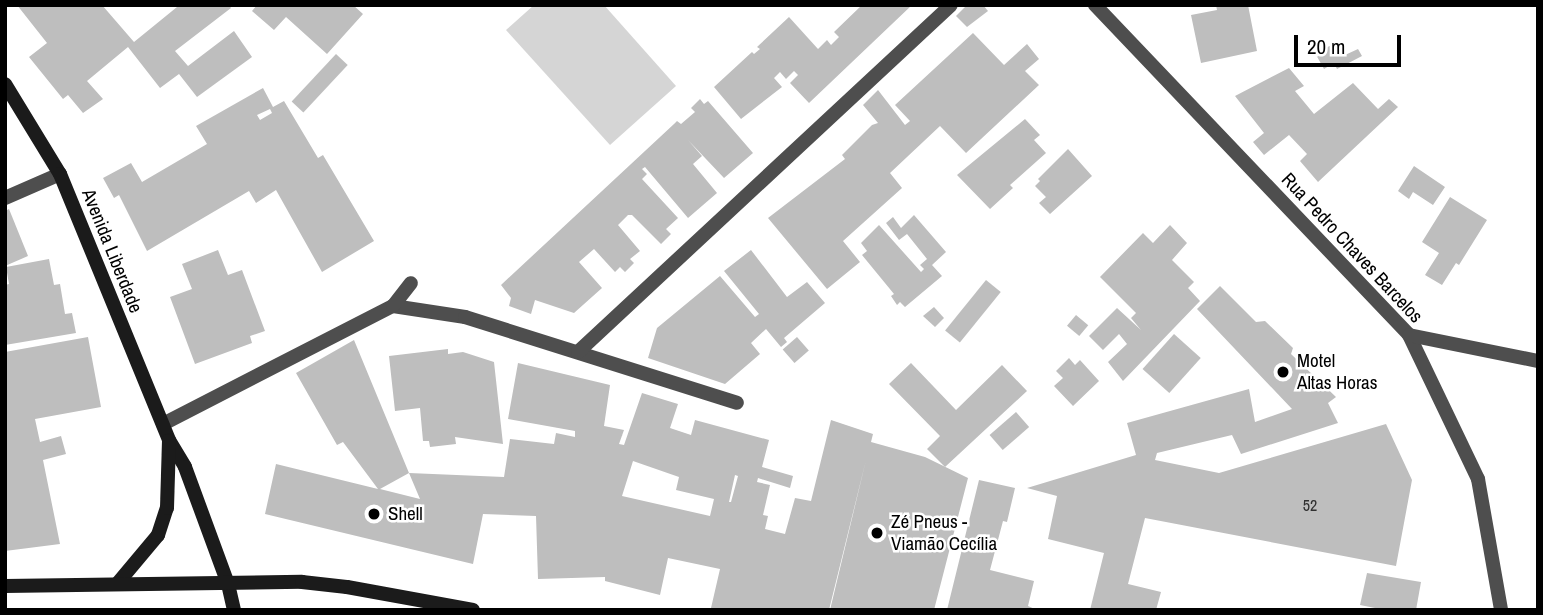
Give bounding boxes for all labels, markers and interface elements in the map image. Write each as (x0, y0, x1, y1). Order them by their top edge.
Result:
scale bar (1298, 21, 1405, 65)
text: 20 m (1307, 32, 1345, 61)
street label: Rua Pedro Chaves Barcelos (1277, 168, 1427, 328)
street label: Avenida Liberdade (77, 186, 147, 316)
place label: Motel Altas Horas (1297, 350, 1378, 394)
marker: Motel Altas Horas (1275, 364, 1291, 380)
house number: 52 (1303, 495, 1317, 515)
place label: Shell (388, 503, 423, 525)
marker: Shell (366, 506, 382, 522)
place label: Zé Pneus - Viamão Cecília (891, 511, 997, 555)
marker: Zé Pneus - Viamão Cecília (869, 525, 885, 541)

